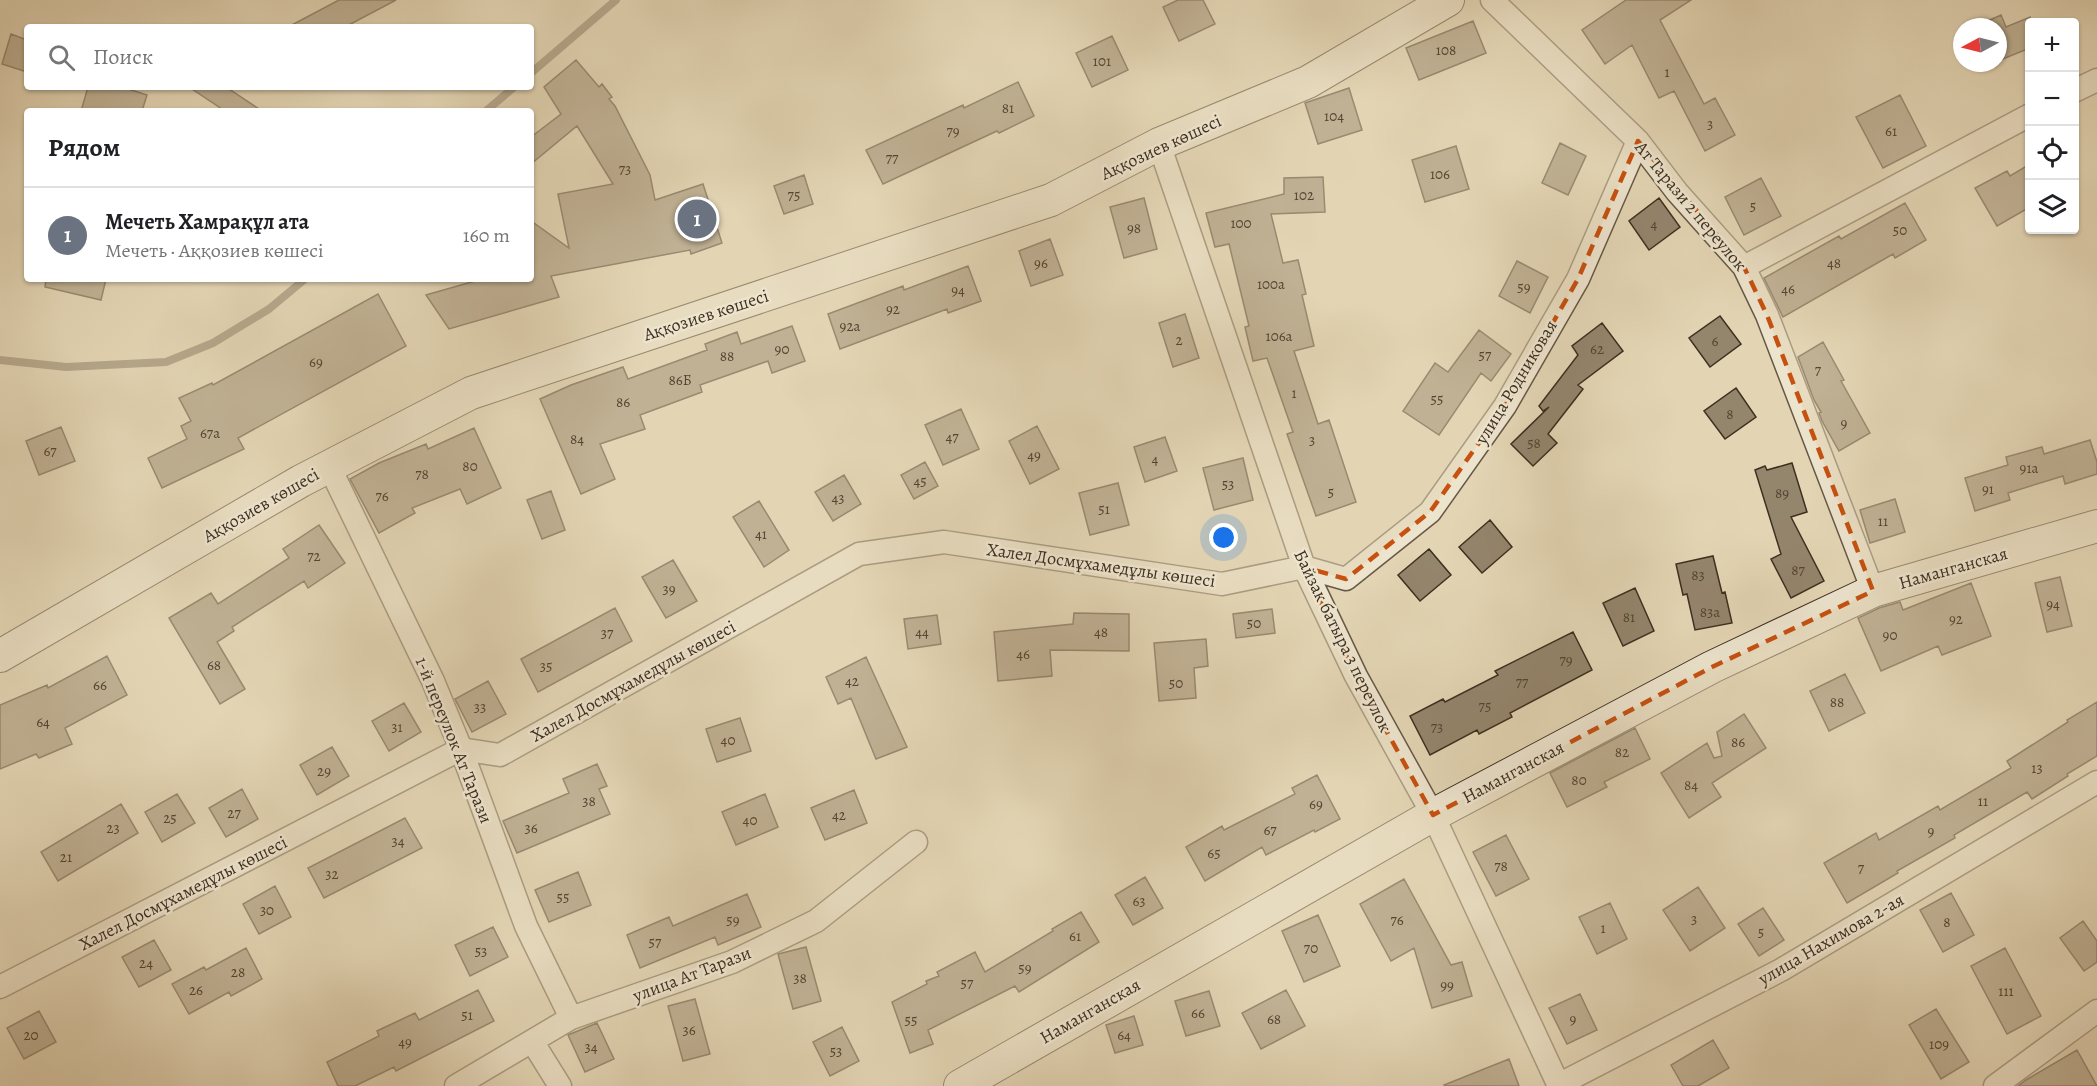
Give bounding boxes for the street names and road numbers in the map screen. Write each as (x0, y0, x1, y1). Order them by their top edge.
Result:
street label: Аққозиев көшесі (1096, 109, 1225, 186)
street label: Ат Тарази 2 переулок (1629, 135, 1752, 276)
street label: Аққозиев көшесі (639, 283, 772, 347)
street label: улица Родниковая (1469, 315, 1563, 450)
street label: Аққозиев көшесі (198, 462, 323, 548)
street label: Халел Досмұхамедұлы көшесі (985, 537, 1217, 593)
street label: Наманганская (1896, 541, 2010, 595)
street label: Байзак батыра 3 переулок (1288, 546, 1398, 736)
street label: Халел Досмұхамедұлы көшесі (526, 615, 740, 747)
street label: 1-й переулок Ат Тарази (410, 653, 498, 827)
street label: Наманганская (1458, 735, 1568, 809)
street label: Халел Досмұхамедұлы көшесі (75, 830, 291, 956)
street label: улица Нахимова 2-ая (1753, 888, 1908, 991)
street label: улица Ат Тарази (628, 940, 755, 1008)
street label: Наманганская (1035, 973, 1145, 1049)

